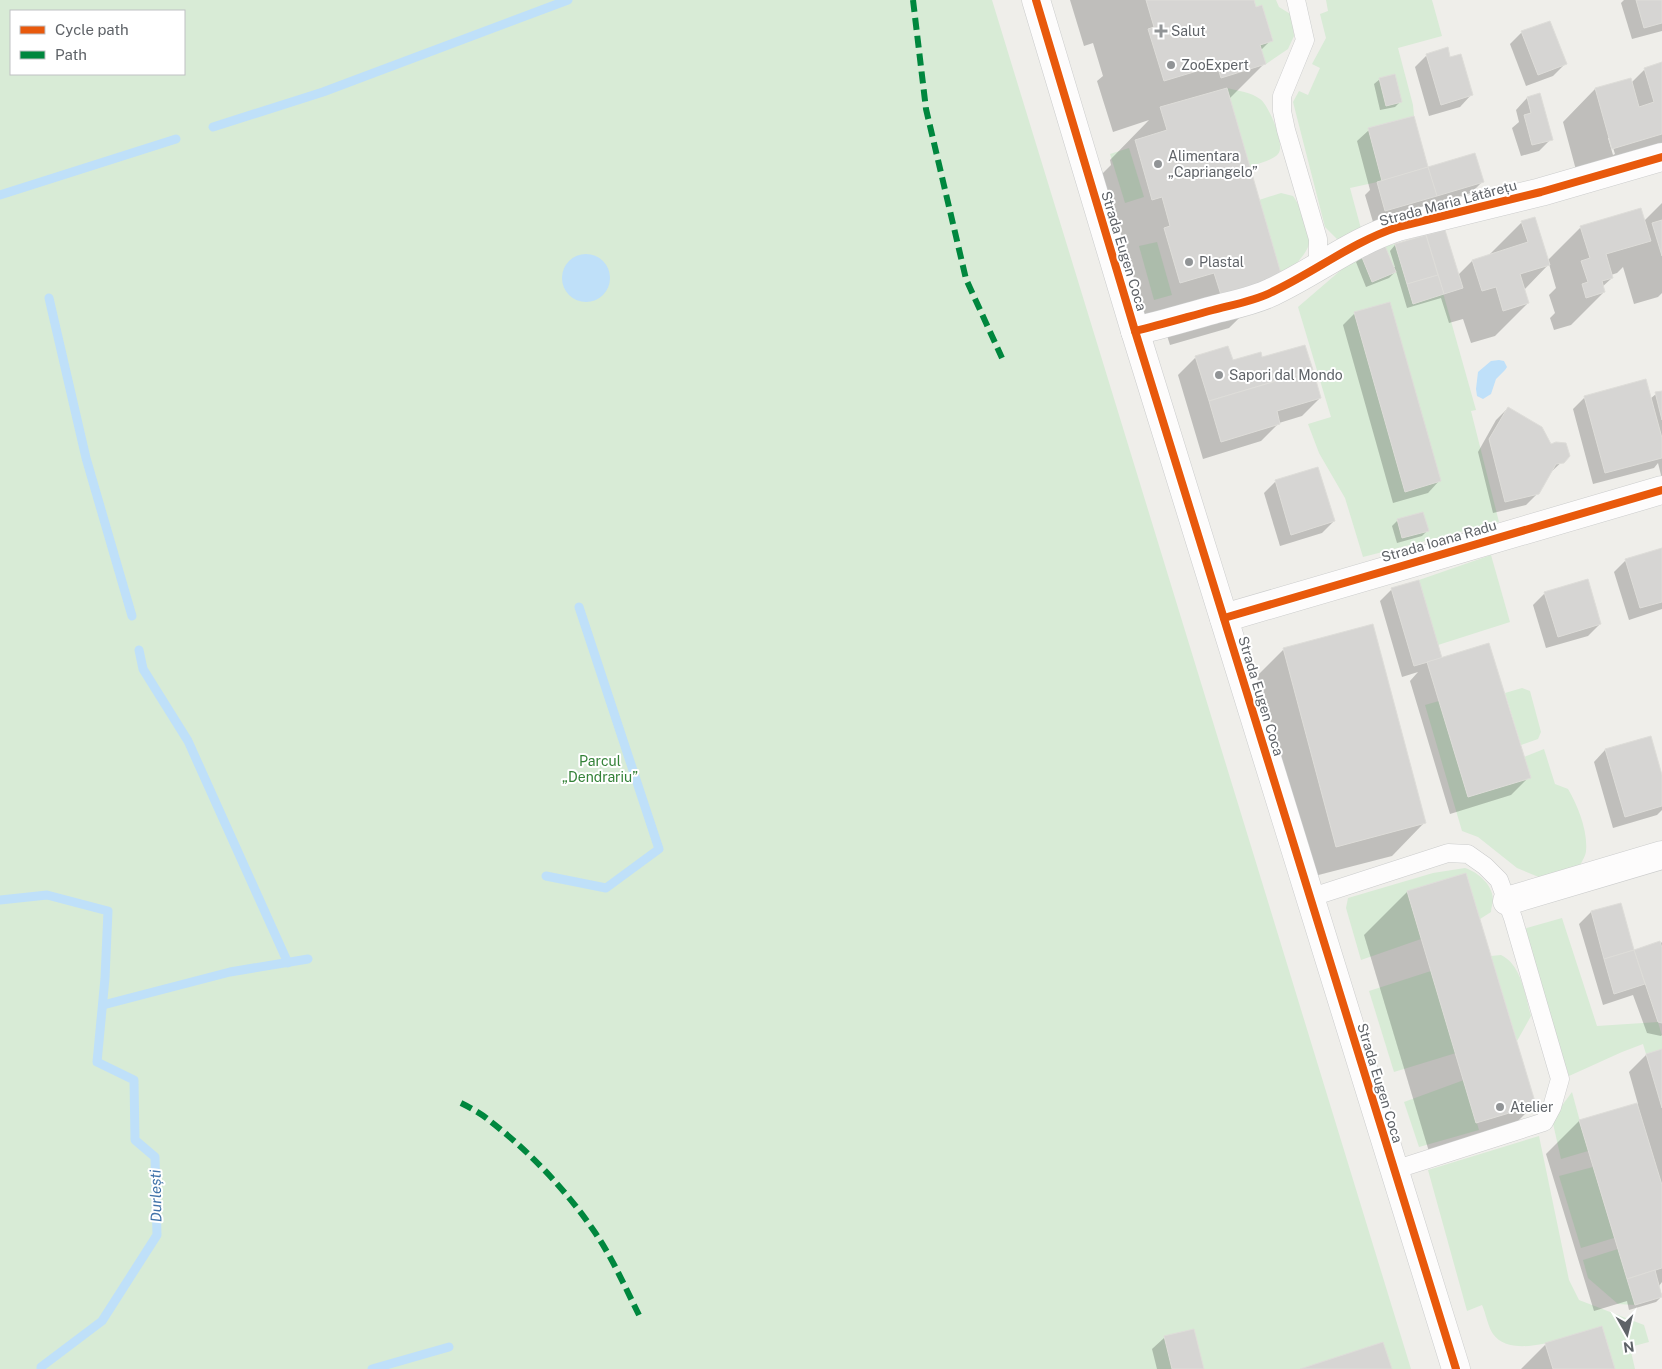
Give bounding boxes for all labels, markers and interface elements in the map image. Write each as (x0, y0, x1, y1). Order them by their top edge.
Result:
legend (10, 10, 185, 75)
text: Cycle path (55, 21, 129, 38)
place label: Salut (1171, 23, 1206, 39)
marker: Salut (1155, 25, 1167, 37)
text: Path (55, 46, 87, 63)
place label: ZooExpert (1181, 57, 1249, 73)
marker: ZooExpert (1165, 59, 1177, 71)
place label: Alimentara „Capriangelo” (1168, 148, 1258, 180)
marker: Alimentara „Capriangelo” (1152, 158, 1164, 170)
street label: Strada Maria Lătărețu (1377, 177, 1519, 229)
street label: Strada Eugen Coca (1098, 189, 1150, 313)
place label: Plastal (1199, 254, 1244, 270)
marker: Plastal (1183, 256, 1195, 268)
place label: Sapori dal Mondo (1229, 367, 1343, 383)
marker: Sapori dal Mondo (1213, 369, 1225, 381)
street label: Strada Ioana Radu (1380, 517, 1498, 565)
street label: Strada Eugen Coca (1235, 634, 1287, 758)
park label: Parcul „Dendrariu” (562, 753, 638, 785)
street label: Strada Eugen Coca (1354, 1021, 1406, 1145)
place label: Atelier (1510, 1099, 1553, 1115)
marker: Atelier (1494, 1101, 1506, 1113)
water label: Durlești (147, 1169, 164, 1223)
north arrow (1602, 1309, 1652, 1359)
text: N (1622, 1338, 1635, 1356)

